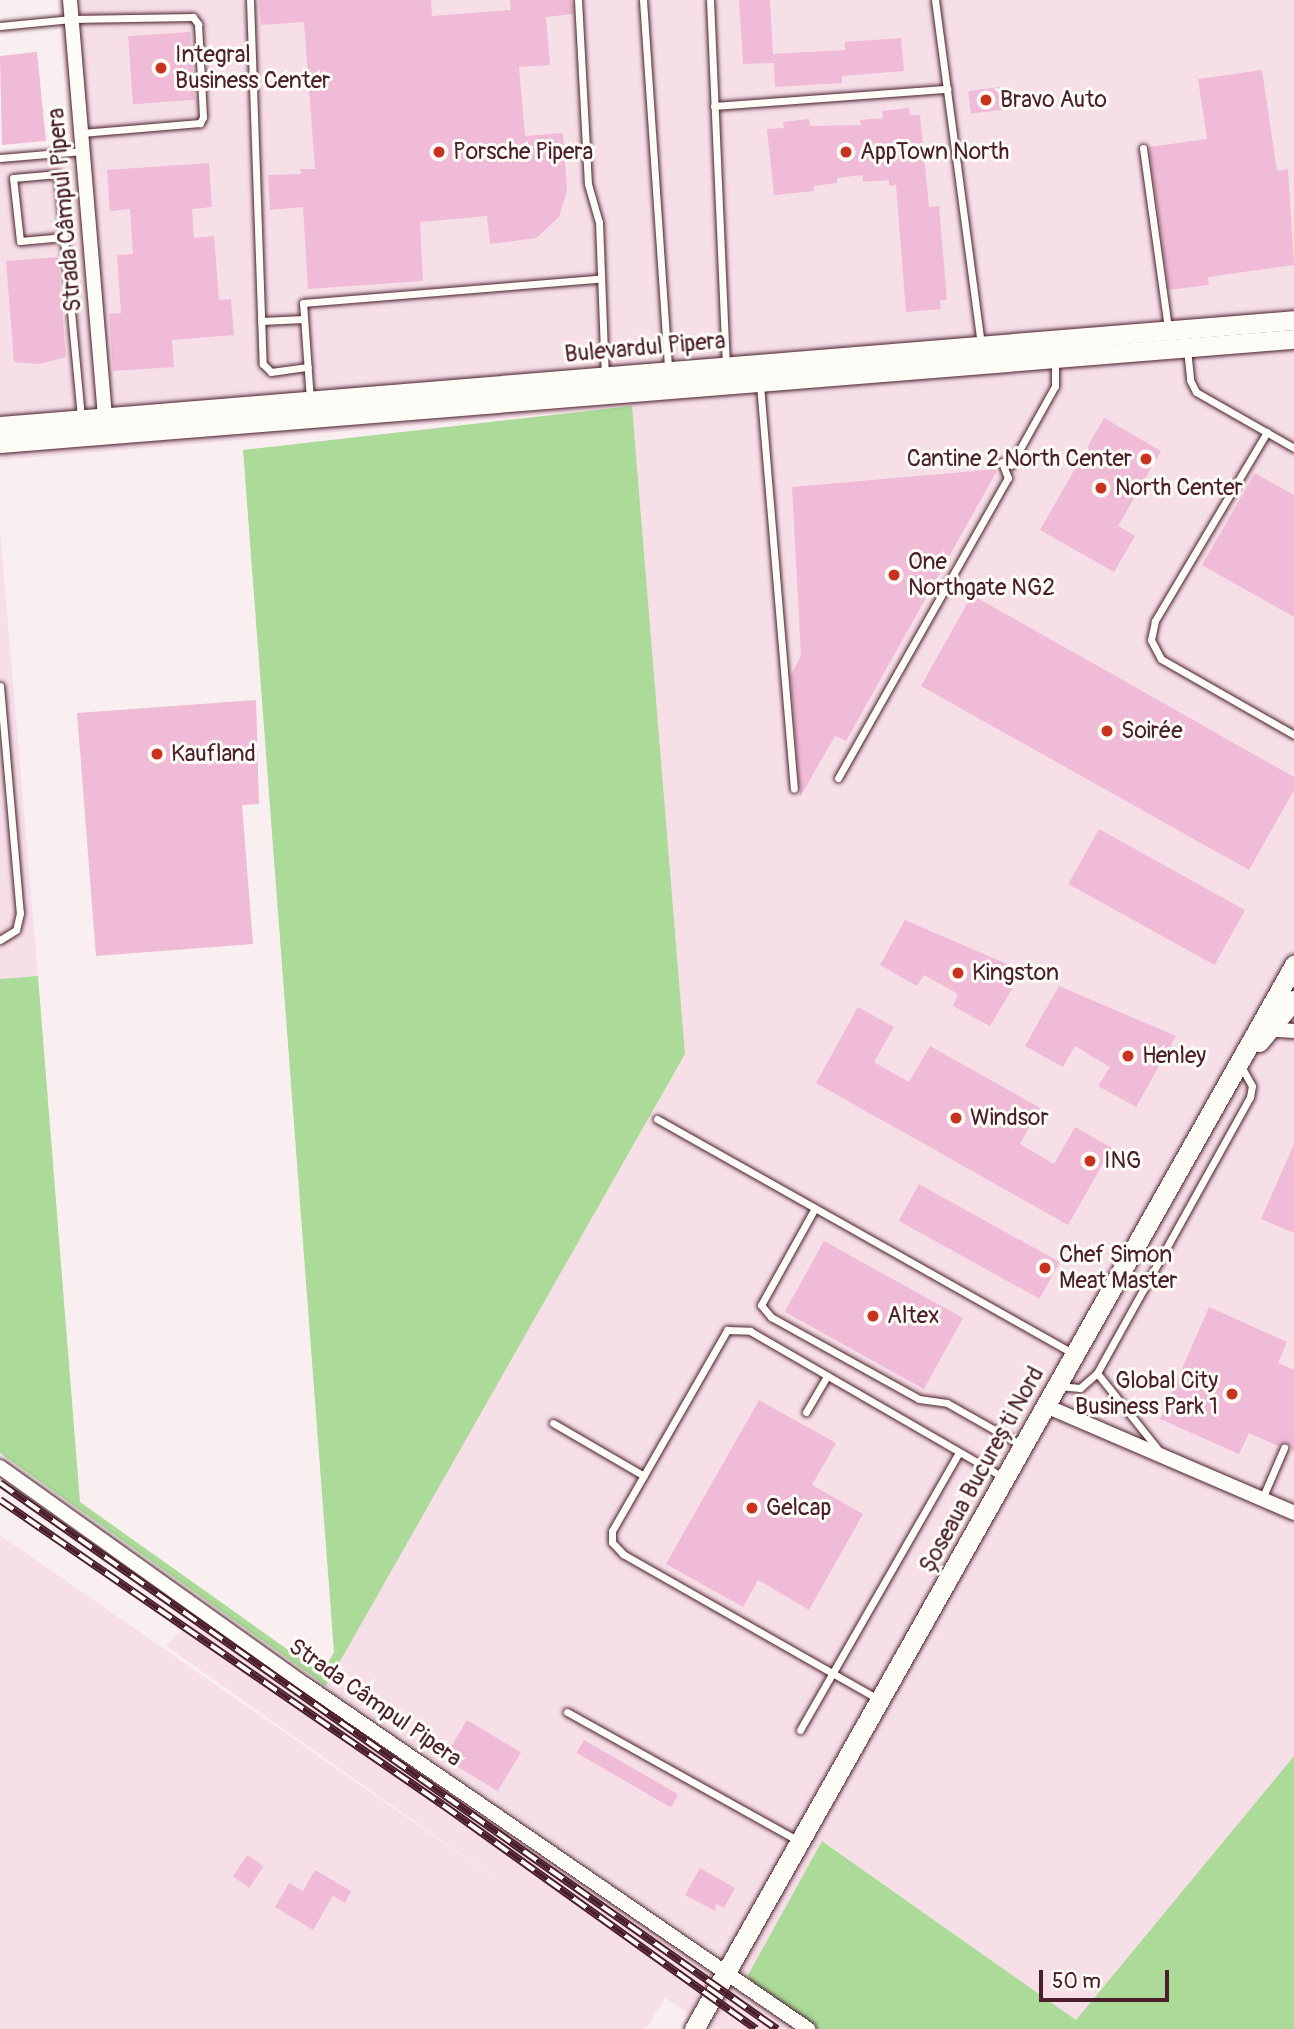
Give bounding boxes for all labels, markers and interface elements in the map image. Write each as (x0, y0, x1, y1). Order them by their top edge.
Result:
place label: Integral Business Center (175, 41, 330, 95)
marker: Integral Business Center (153, 60, 169, 76)
place label: Bravo Auto (1000, 86, 1107, 114)
marker: Bravo Auto (978, 92, 994, 108)
street label: Strada Câmpul Pipera (42, 107, 88, 313)
place label: Porsche Pipera (453, 138, 593, 166)
place label: AppTown North (860, 138, 1009, 166)
marker: Porsche Pipera (431, 144, 447, 160)
marker: AppTown North (838, 144, 854, 160)
street label: Bulevardul Pipera (563, 327, 727, 369)
place label: Cantine 2 North Center (907, 445, 1132, 473)
marker: Cantine 2 North Center (1138, 451, 1154, 467)
place label: North Center (1115, 474, 1243, 502)
marker: North Center (1093, 480, 1109, 496)
place label: One Northgate NG2 (908, 548, 1055, 602)
marker: One Northgate NG2 (886, 567, 902, 583)
place label: Soirée (1121, 717, 1183, 745)
marker: Soirée (1099, 723, 1115, 739)
place label: Kaufland (171, 740, 256, 768)
marker: Kaufland (149, 746, 165, 762)
place label: Kingston (972, 959, 1059, 987)
marker: Kingston (950, 965, 966, 981)
place label: Henley (1142, 1042, 1206, 1070)
marker: Henley (1120, 1048, 1136, 1064)
place label: Windsor (970, 1104, 1049, 1132)
marker: Windsor (948, 1110, 964, 1126)
place label: ING (1104, 1147, 1141, 1175)
marker: ING (1082, 1153, 1098, 1169)
place label: Chef Simon Meat Master (1059, 1241, 1178, 1295)
marker: Chef Simon Meat Master (1037, 1260, 1053, 1276)
place label: Altex (887, 1302, 940, 1330)
marker: Altex (865, 1308, 881, 1324)
street label: Șoseaua București Nord (914, 1362, 1050, 1578)
place label: Global City Business Park 1 (1075, 1367, 1218, 1421)
marker: Global City Business Park 1 (1224, 1386, 1240, 1402)
place label: Gelcap (766, 1494, 831, 1522)
marker: Gelcap (744, 1500, 760, 1516)
street label: Strada Câmpul Pipera (283, 1633, 467, 1773)
scale bar (1042, 1955, 1172, 1999)
text: 50 m (1052, 1968, 1101, 1995)

